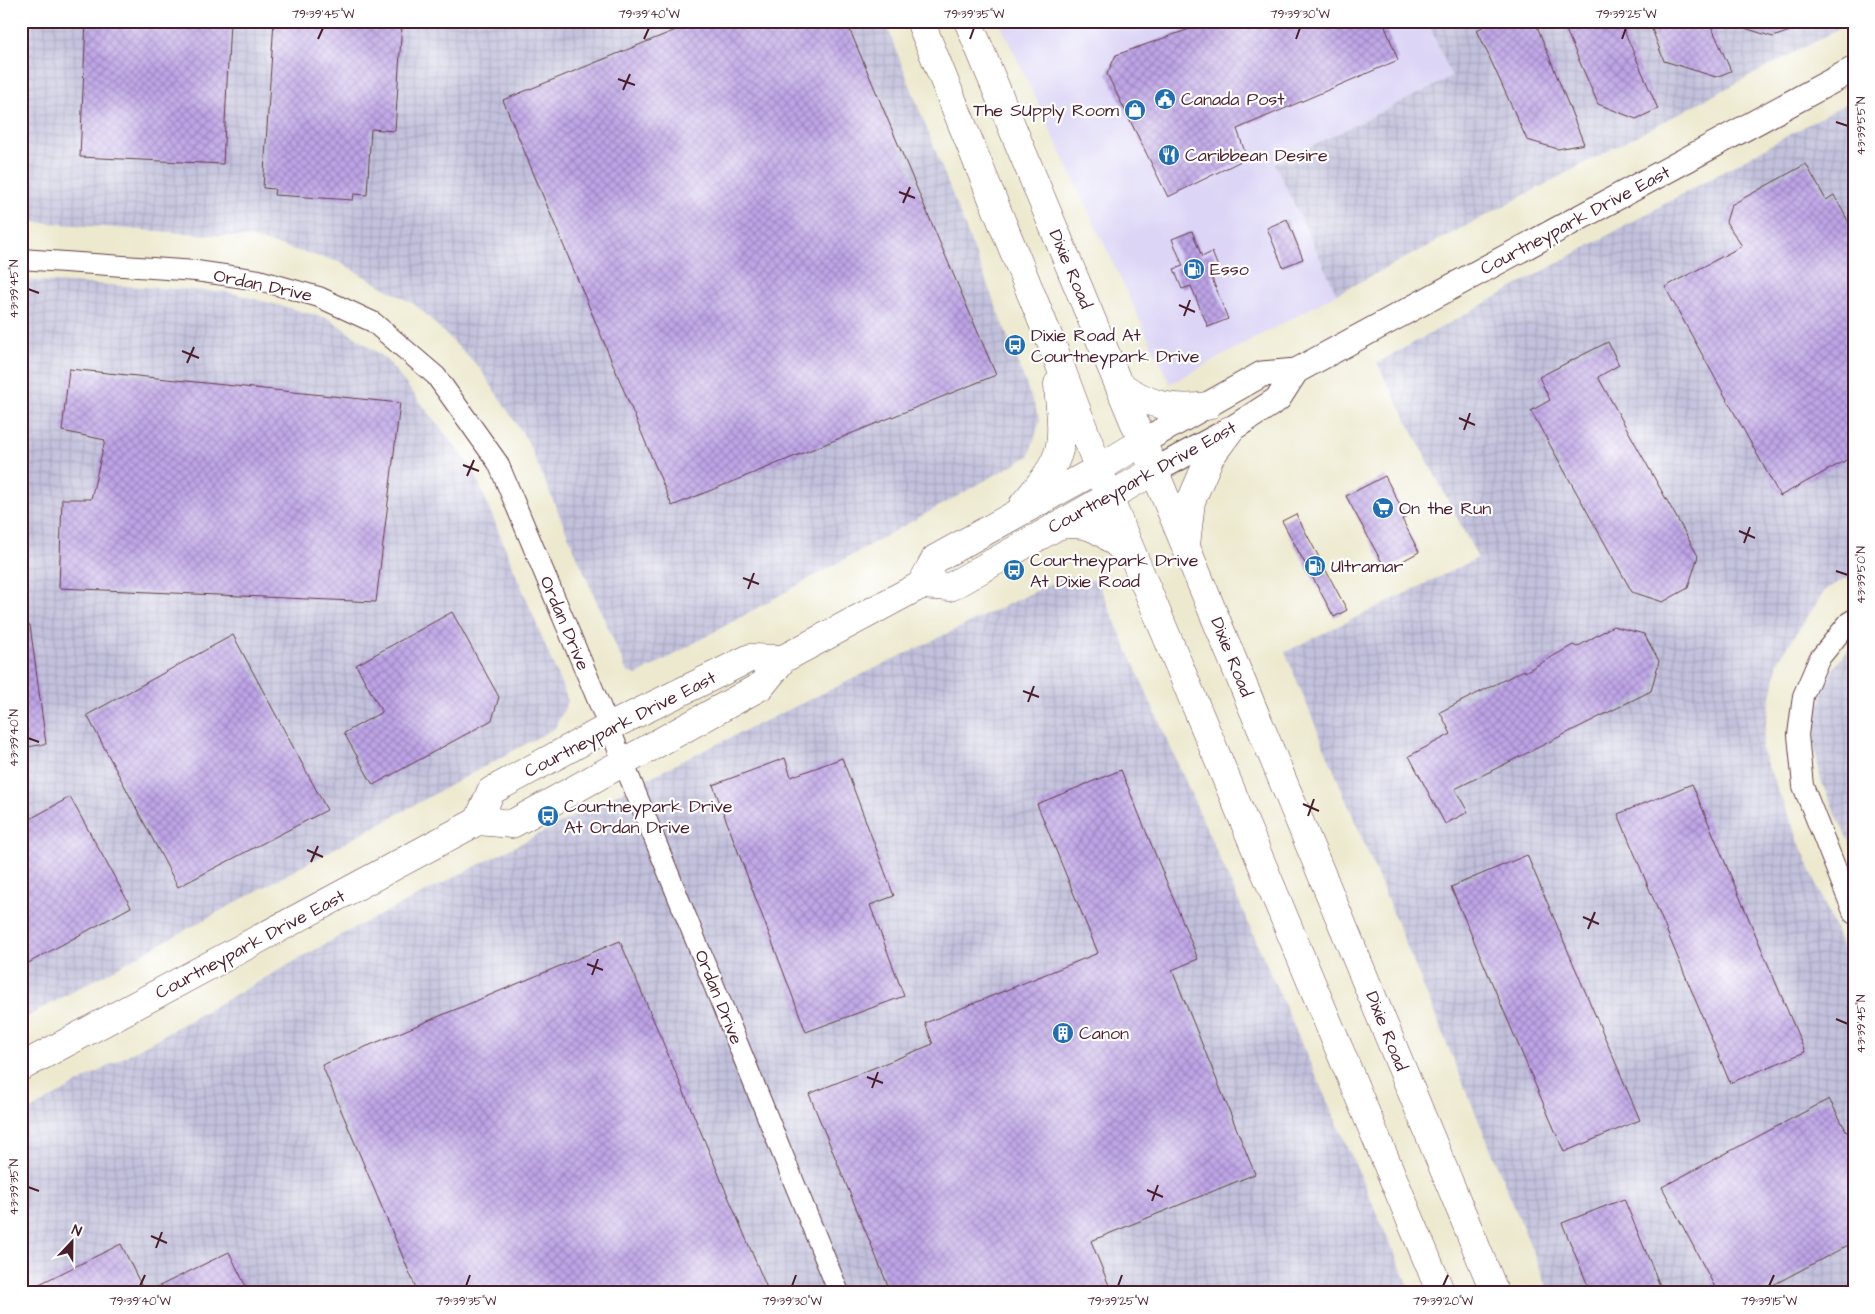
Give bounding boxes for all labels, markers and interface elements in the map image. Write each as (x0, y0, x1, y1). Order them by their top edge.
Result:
text: 79°39'45"W (292, 6, 355, 23)
text: 79°39'40"W (618, 6, 681, 23)
text: 79°39'35"W (944, 6, 1005, 23)
text: 79°39'30"W (1270, 6, 1330, 23)
text: 79°39'25"W (1595, 6, 1657, 23)
public building icon: Canada Post (1153, 87, 1177, 111)
place label: Canada Post (1181, 87, 1285, 112)
text: 43°39'55"N (1853, 96, 1870, 156)
place label: The SUpply Room (973, 98, 1119, 124)
shop icon: The SUpply Room (1123, 98, 1147, 122)
restaurant icon: Caribbean Desire (1157, 143, 1181, 167)
place label: Caribbean Desire (1185, 143, 1328, 168)
street label: Courtneypark Drive East (1476, 159, 1676, 282)
street label: Dixie Road (1043, 226, 1098, 313)
fuel station icon: Esso (1182, 257, 1206, 281)
place label: Esso (1210, 257, 1249, 282)
text: 43°39'45"N (6, 259, 23, 318)
street label: Ordan Drive (211, 263, 315, 308)
place label: Dixie Road At Courtneypark Drive (1031, 323, 1200, 370)
bus stop icon: Dixie Road At Courtneypark Drive (1003, 333, 1027, 357)
street label: Courtneypark Drive East (1043, 415, 1242, 541)
supermarket icon: On the Run (1371, 496, 1395, 520)
place label: On the Run (1399, 496, 1491, 521)
text: 43°39'50"N (1853, 545, 1870, 604)
place label: Courtneypark Drive At Dixie Road (1030, 548, 1199, 594)
fuel station icon: Ultramar (1303, 554, 1327, 578)
place label: Ultramar (1331, 554, 1403, 579)
bus stop icon: Courtneypark Drive At Dixie Road (1002, 558, 1026, 582)
street label: Ordan Drive (533, 572, 596, 674)
street label: Dixie Road (1204, 614, 1259, 701)
street label: Courtneypark Drive East (520, 665, 721, 785)
text: 43°39'40"N (6, 709, 23, 767)
place label: Courtneypark Drive At Ordan Drive (564, 794, 733, 840)
bus stop icon: Courtneypark Drive At Ordan Drive (536, 804, 560, 828)
street label: Courtneypark Drive East (151, 883, 351, 1006)
street label: Ordan Drive (688, 946, 749, 1048)
street label: Dixie Road (1359, 988, 1414, 1075)
text: 43°39'45"N (1853, 994, 1870, 1053)
building icon: Canon (1051, 1021, 1075, 1045)
place label: Canon (1079, 1021, 1129, 1046)
text: 43°39'35"N (6, 1158, 23, 1215)
north arrow (48, 1216, 98, 1266)
text: N (69, 1220, 85, 1242)
text: 79°39'40"W (109, 1293, 172, 1310)
text: 79°39'35"W (436, 1293, 497, 1310)
text: 79°39'30"W (762, 1293, 822, 1310)
text: 79°39'25"W (1087, 1293, 1149, 1310)
text: 79°39'20"W (1413, 1293, 1474, 1310)
text: 79°39'15"W (1741, 1293, 1798, 1310)

